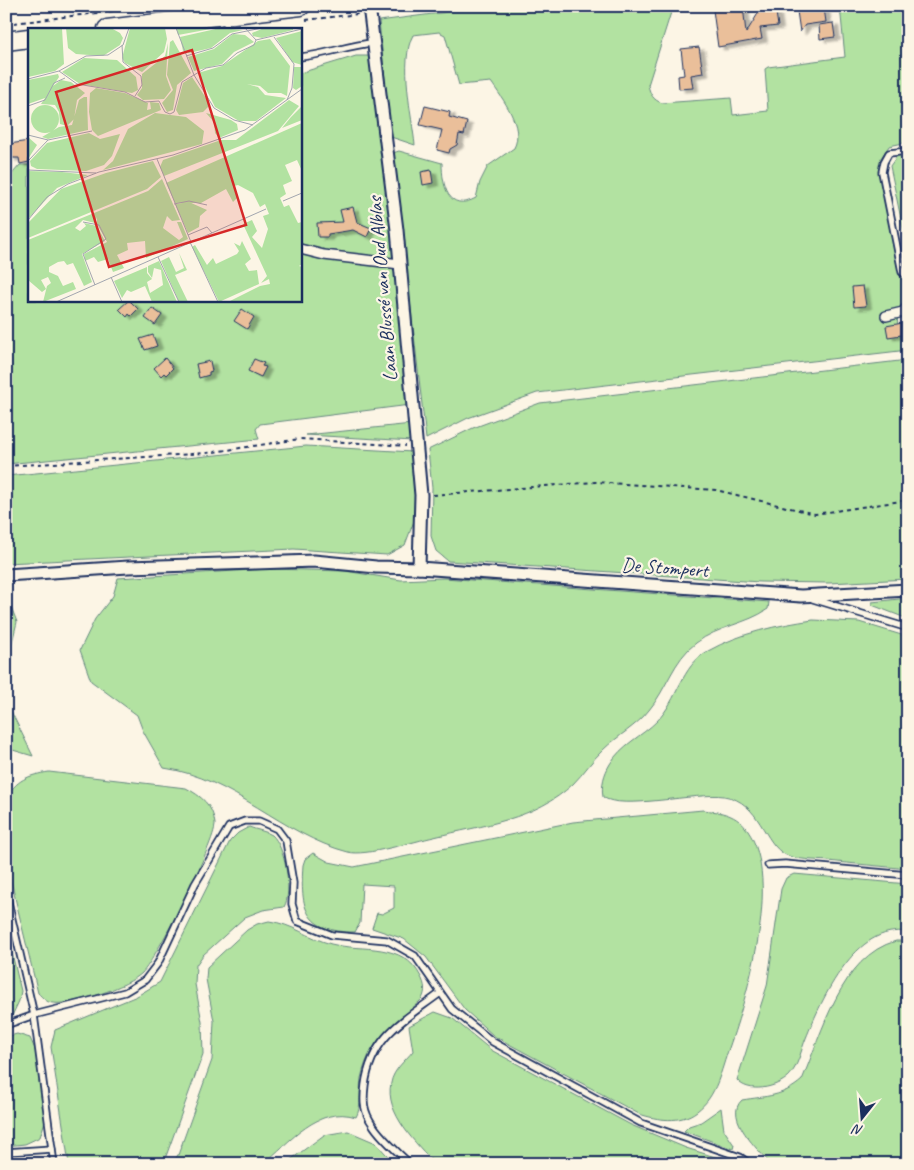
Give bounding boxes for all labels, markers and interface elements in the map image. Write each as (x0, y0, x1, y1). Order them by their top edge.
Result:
inset map (28, 28, 301, 301)
street label: Laan Blussé van Oud Alblas (362, 193, 403, 382)
street label: De Stompert (621, 552, 711, 583)
north arrow (836, 1092, 886, 1142)
text: N (849, 1120, 865, 1139)

